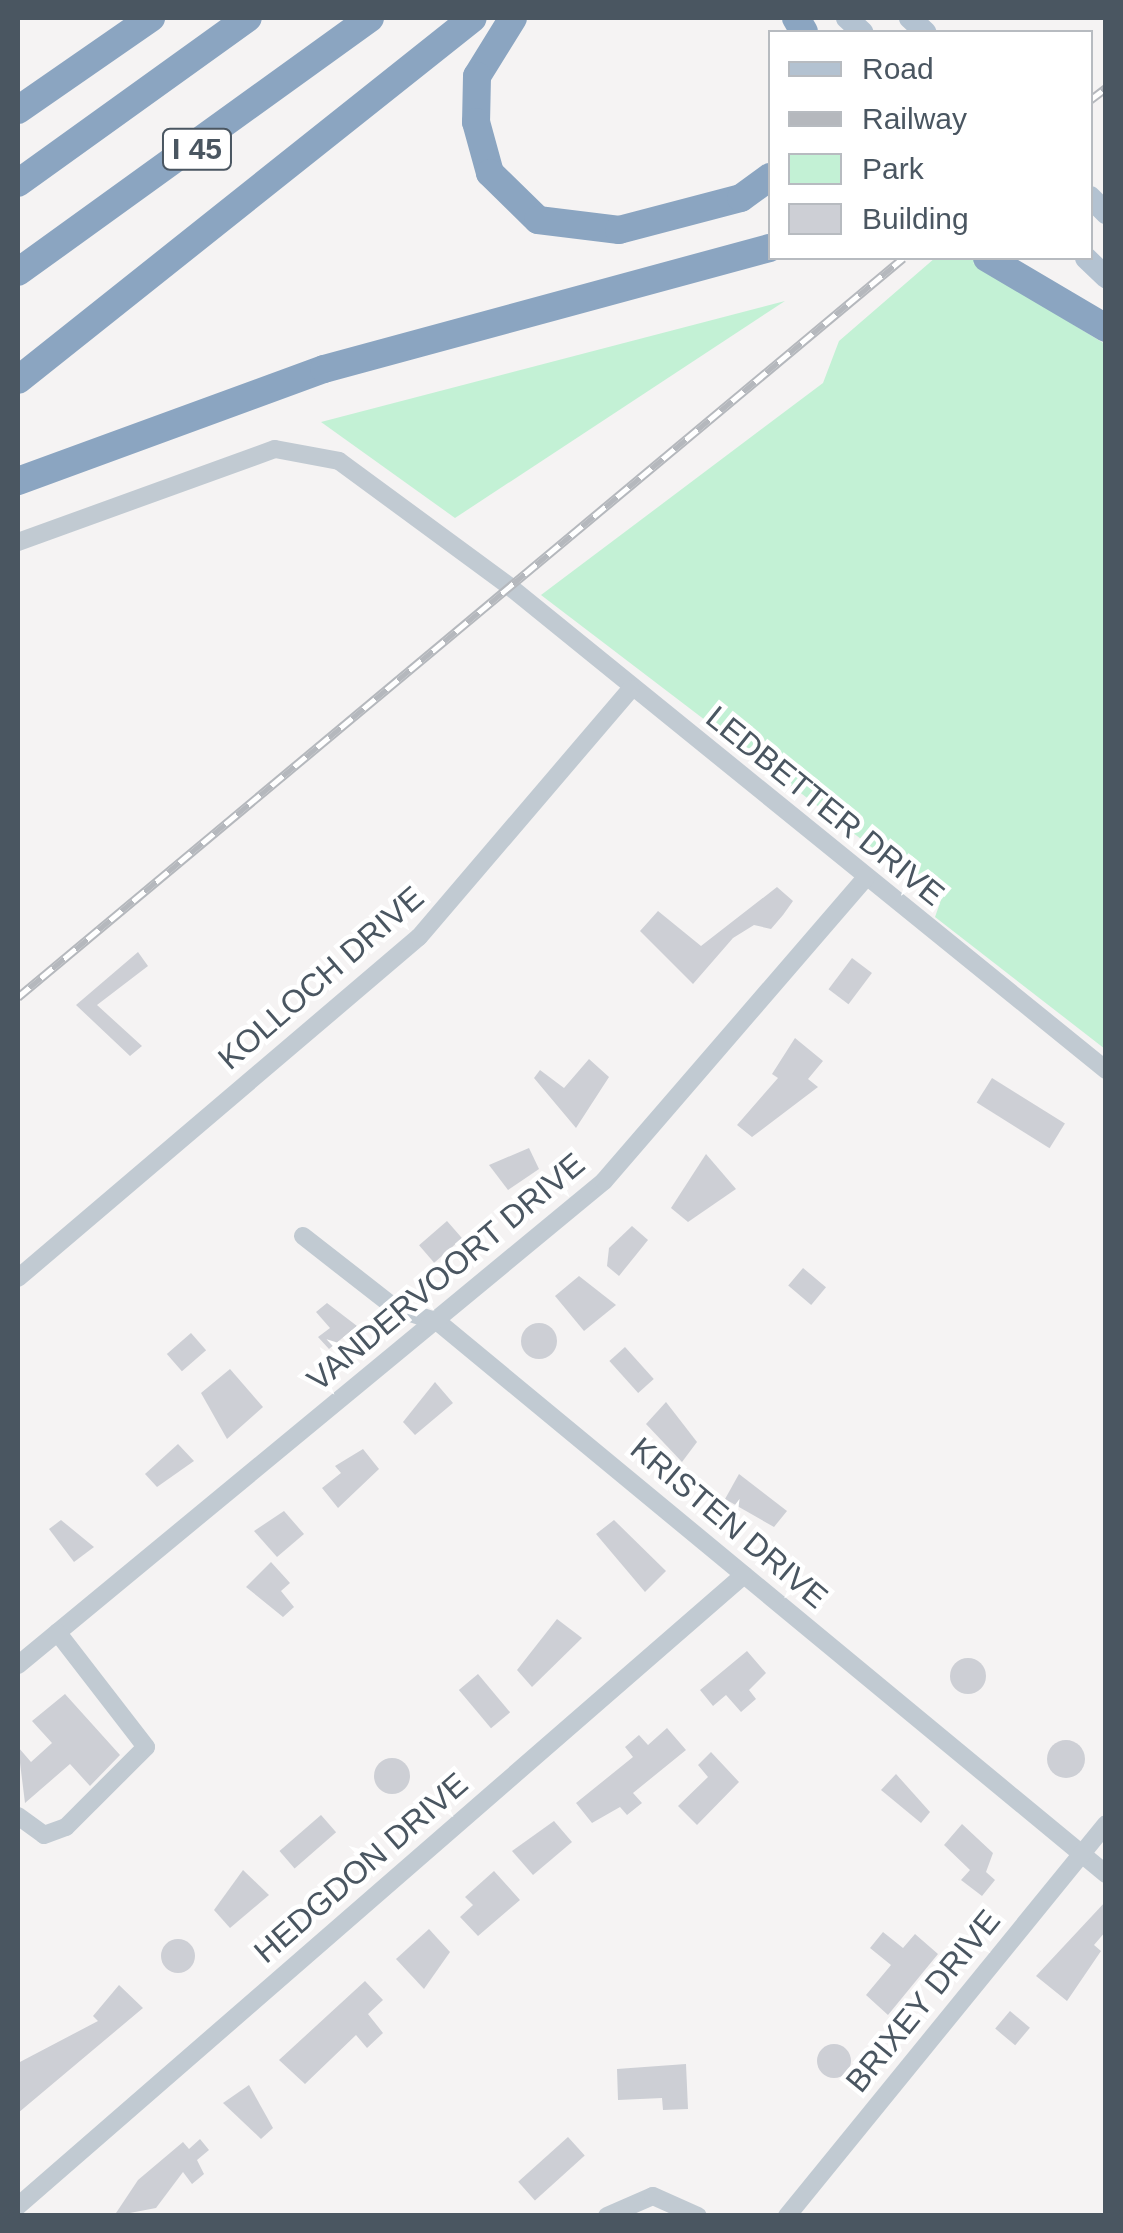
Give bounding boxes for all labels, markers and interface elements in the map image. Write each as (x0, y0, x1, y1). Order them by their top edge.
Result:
legend (768, 30, 1093, 260)
text: Road (862, 52, 934, 85)
text: Railway (862, 102, 967, 135)
road number: I 45 (160, 124, 234, 174)
text: Park (862, 152, 924, 185)
text: Building (862, 202, 969, 235)
street label: LEDBETTER DRIVE (698, 698, 952, 914)
street label: KOLLOCH DRIVE (210, 878, 432, 1078)
street label: VANDERVOORT DRIVE (299, 1145, 593, 1399)
street label: KRISTEN DRIVE (623, 1429, 835, 1617)
street label: HEDGDON DRIVE (246, 1765, 476, 1971)
street label: BRIXEY DRIVE (838, 1902, 1008, 2100)

